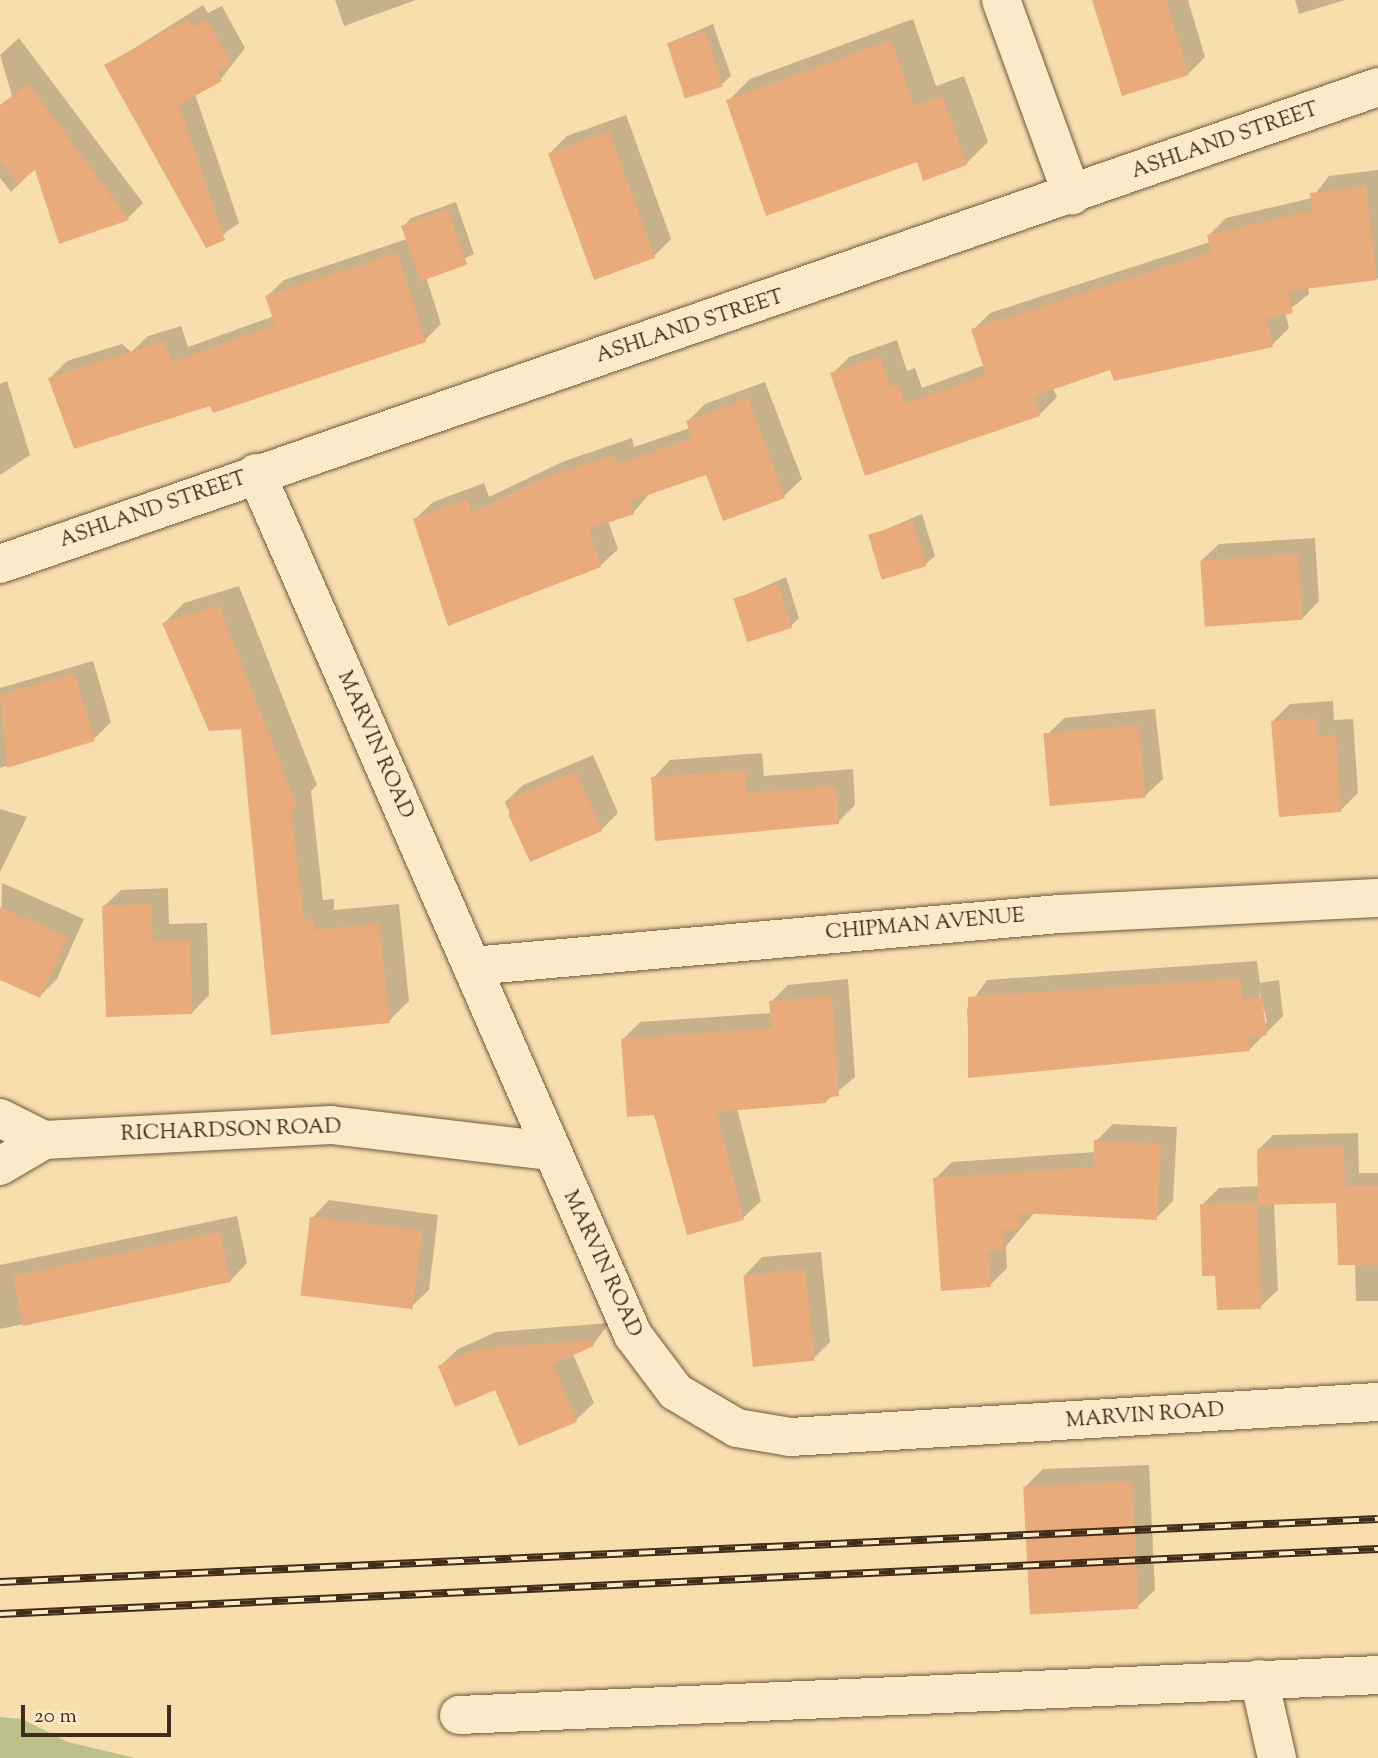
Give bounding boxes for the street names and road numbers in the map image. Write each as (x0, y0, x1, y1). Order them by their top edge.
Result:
street label: ASHLAND STREET (1128, 97, 1322, 185)
street label: ASHLAND STREET (593, 285, 787, 369)
street label: ASHLAND STREET (56, 466, 250, 554)
street label: MARVIN ROAD (331, 667, 419, 823)
street label: CHIPMAN AVENUE (824, 904, 1026, 946)
street label: RICHARDSON ROAD (120, 1115, 342, 1147)
street label: MARVIN ROAD (557, 1187, 647, 1341)
street label: MARVIN ROAD (1065, 1398, 1225, 1434)

